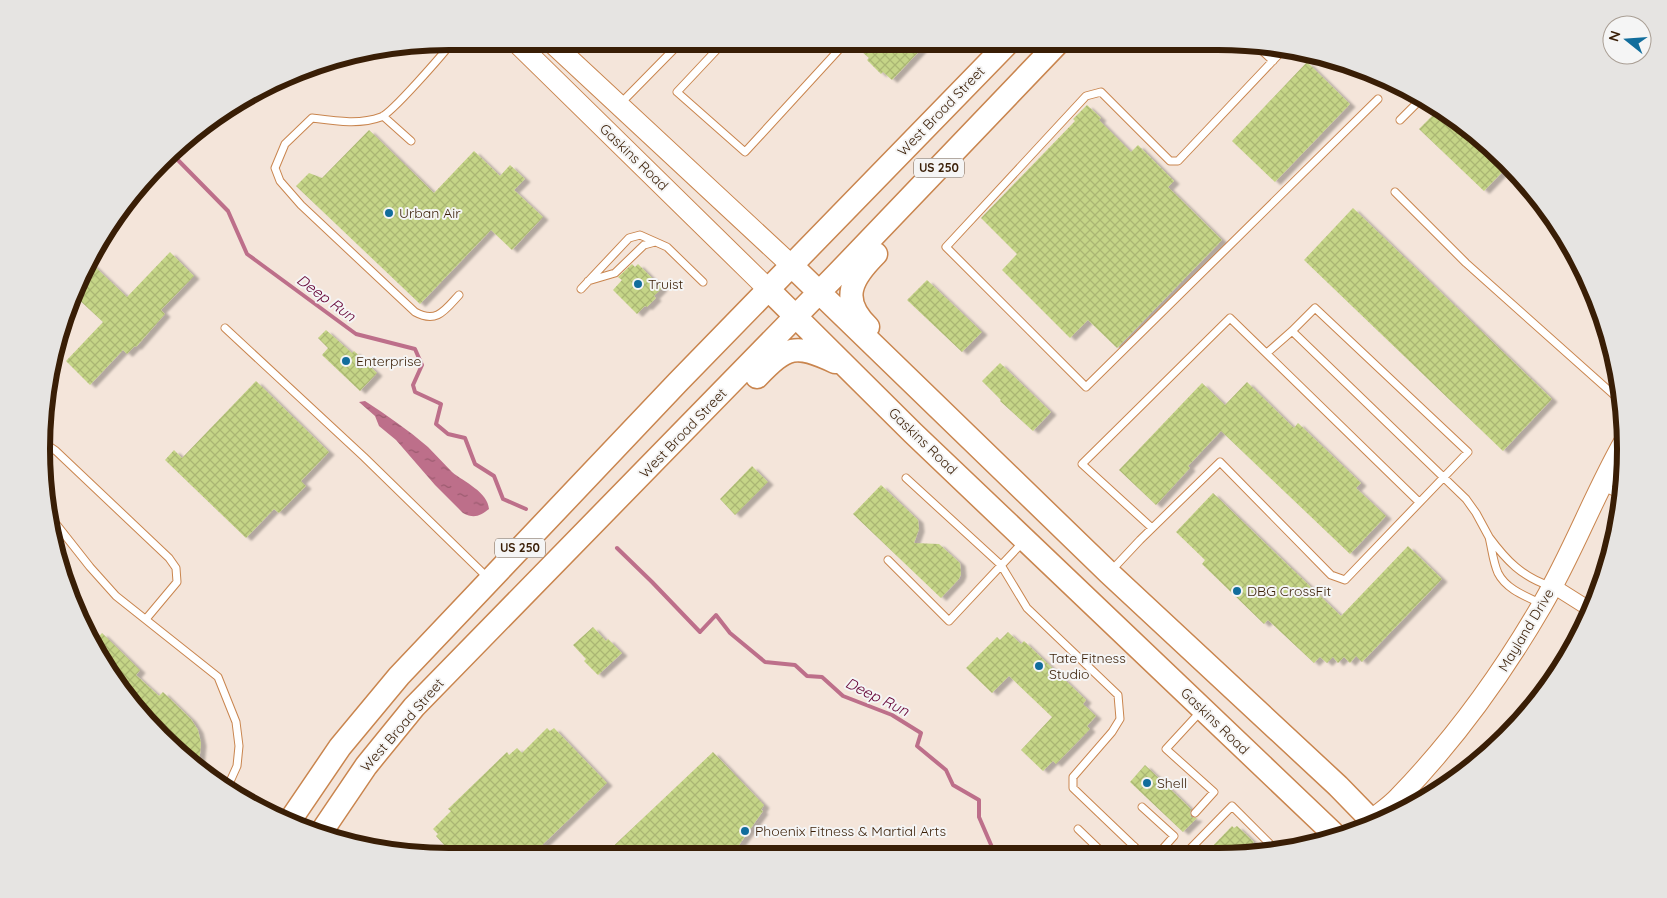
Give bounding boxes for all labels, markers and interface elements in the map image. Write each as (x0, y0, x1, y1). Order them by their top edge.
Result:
north arrow (1602, 15, 1652, 65)
text: N (1604, 29, 1625, 44)
street label: West Broad Street (894, 62, 989, 160)
street label: Gaskins Road (596, 120, 672, 194)
road number: US 250 (914, 158, 964, 178)
place label: Urban Air (399, 204, 461, 222)
marker: Urban Air (383, 207, 395, 219)
water label: Deep Run (293, 270, 360, 325)
place label: Truist (648, 275, 684, 293)
marker: Truist (632, 278, 644, 290)
place label: Enterprise (356, 352, 421, 370)
marker: Enterprise (340, 355, 352, 367)
street label: West Broad Street (636, 384, 731, 482)
street label: Gaskins Road (885, 404, 961, 478)
road number: US 250 (495, 538, 545, 558)
place label: DBG CrossFit (1247, 582, 1331, 600)
marker: DBG CrossFit (1231, 585, 1243, 597)
street label: Mayland Drive (1494, 585, 1558, 675)
place label: Tate Fitness Studio (1049, 649, 1126, 683)
marker: Tate Fitness Studio (1033, 660, 1045, 672)
water label: Deep Run (842, 673, 912, 720)
street label: West Broad Street (356, 674, 448, 775)
street label: Gaskins Road (1177, 684, 1253, 758)
place label: Shell (1157, 774, 1187, 792)
marker: Shell (1141, 777, 1153, 789)
place label: Phoenix Fitness & Martial Arts (755, 822, 946, 840)
marker: Phoenix Fitness & Martial Arts (739, 825, 751, 837)

